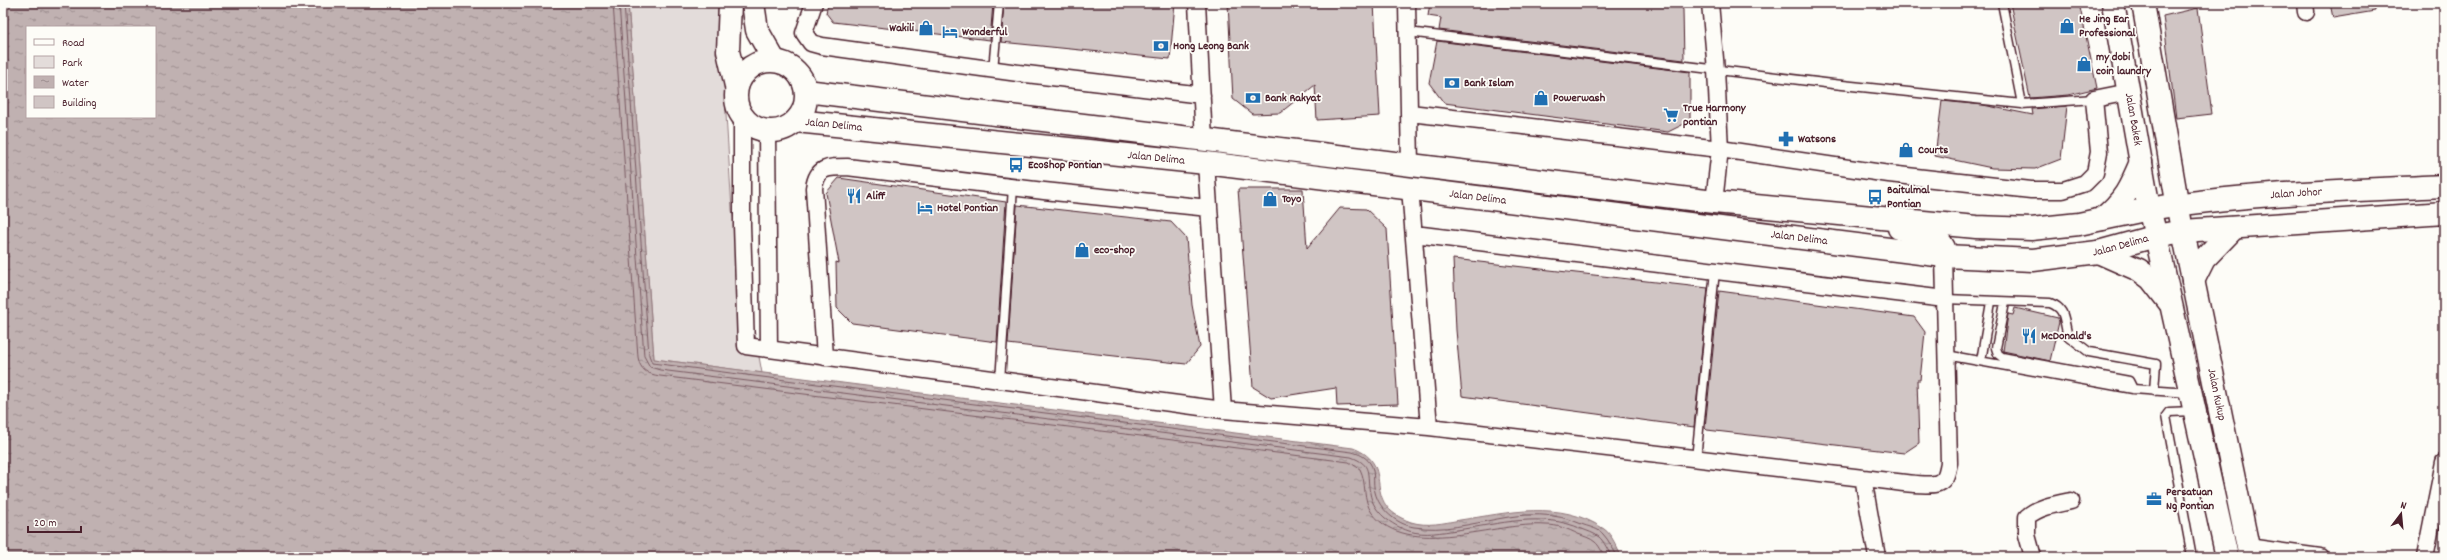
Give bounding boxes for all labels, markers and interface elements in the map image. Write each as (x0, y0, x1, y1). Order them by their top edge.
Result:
place label: He Jing Ear Professional (2079, 11, 2136, 42)
shop icon: He Jing Ear Professional (2058, 17, 2076, 35)
shop icon: Wakili (917, 19, 935, 37)
place label: Wakili (889, 20, 915, 37)
hotel icon: Wonderful (941, 23, 959, 41)
place label: Wonderful (962, 24, 1008, 41)
legend (26, 26, 156, 118)
text: Road (62, 35, 84, 52)
bank icon: Hong Leong Bank (1152, 37, 1170, 55)
place label: Hong Leong Bank (1173, 38, 1249, 55)
place label: my dobi coin laundry (2096, 49, 2152, 80)
text: Park (62, 55, 83, 72)
shop icon: my dobi coin laundry (2075, 55, 2093, 73)
bank icon: Bank Islam (1443, 74, 1461, 92)
text: Water (62, 75, 89, 92)
place label: Bank Islam (1464, 75, 1514, 92)
bank icon: Bank Rakyat (1244, 89, 1262, 107)
shop icon: Powerwash (1532, 89, 1550, 107)
place label: Bank Rakyat (1265, 90, 1321, 107)
place label: Powerwash (1553, 90, 1606, 107)
street label: Jalan Bakek (2120, 92, 2146, 147)
text: Building (62, 95, 97, 112)
place label: True Harmony pontian (1683, 100, 1747, 131)
supermarket icon: True Harmony pontian (1662, 106, 1680, 124)
street label: Jalan Delima (804, 113, 864, 136)
pharmacy icon: Watsons (1777, 130, 1795, 148)
place label: Watsons (1798, 131, 1836, 148)
shop icon: Courts (1897, 141, 1915, 159)
place label: Courts (1918, 142, 1948, 159)
street label: Jalan Delima (1127, 147, 1186, 169)
bus stop icon: EcoShop Pontian (1007, 156, 1025, 174)
place label: EcoShop Pontian (1028, 157, 1103, 174)
place label: Baitulmal Pontian (1887, 182, 1930, 213)
street label: Jalan Johor (2270, 183, 2323, 204)
street label: Jalan Delima (1448, 185, 1508, 209)
restaurant icon: Aliff (845, 187, 863, 205)
place label: Aliff (866, 188, 886, 205)
bus stop icon: Baitulmal Pontian (1866, 188, 1884, 206)
shop icon: Toyo (1261, 190, 1279, 208)
place label: Toyo (1282, 191, 1302, 208)
hotel icon: Hotel Pontian (916, 199, 934, 217)
place label: Hotel Pontian (937, 200, 998, 217)
street label: Jalan Delima (1770, 226, 1829, 250)
street label: Jalan Delima (2092, 230, 2151, 261)
shop icon: eco-shop (1073, 241, 1091, 259)
place label: eco-shop (1094, 242, 1135, 259)
restaurant icon: McDonald's (2020, 327, 2038, 345)
place label: McDonald's (2041, 328, 2091, 345)
street label: Jalan Kukup (2203, 367, 2230, 422)
place label: Persatuan Ng Pontian (2166, 484, 2215, 515)
office icon: Persatuan Ng Pontian (2145, 490, 2163, 508)
north arrow (2381, 494, 2421, 534)
text: N (2398, 498, 2409, 515)
scale bar (28, 508, 81, 534)
text: 20 m (34, 515, 57, 532)

